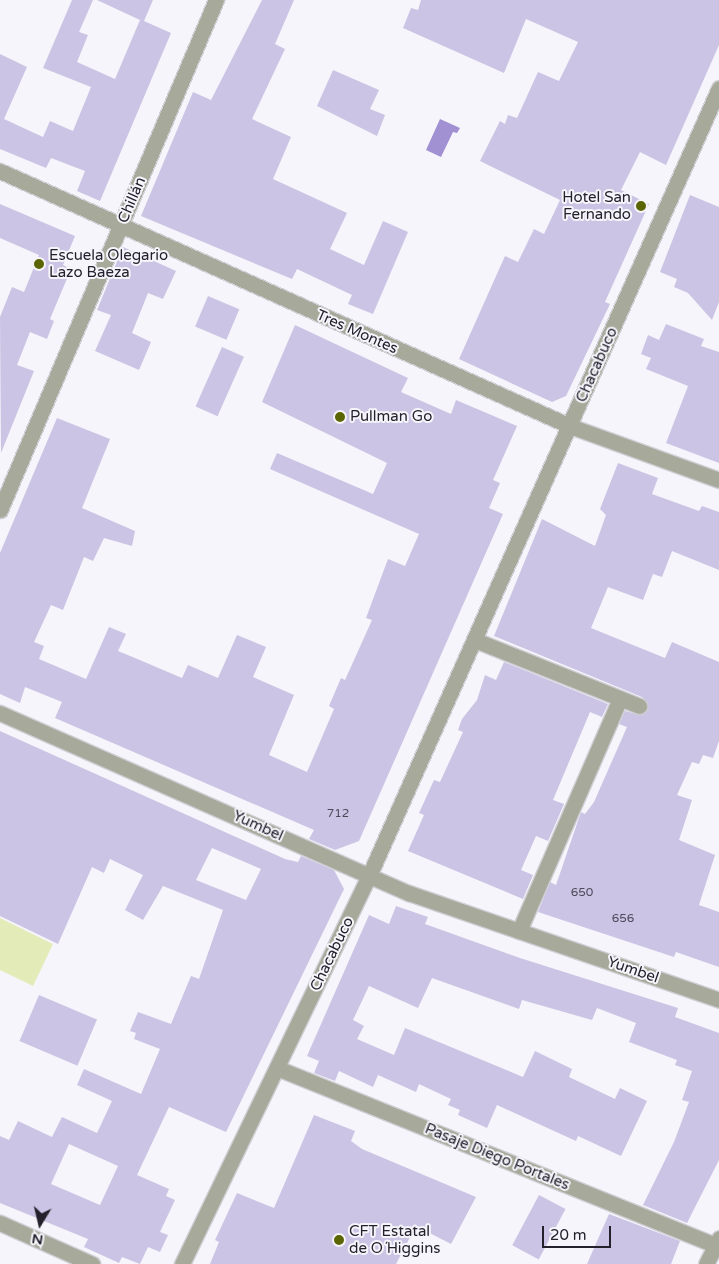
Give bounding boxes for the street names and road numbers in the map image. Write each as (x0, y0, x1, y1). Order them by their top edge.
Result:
street label: Chillán (114, 174, 150, 226)
street label: Tres Montes (314, 306, 400, 358)
street label: Chacabuco (572, 325, 622, 405)
street label: Yumbel (230, 807, 286, 845)
street label: Chacabuco (306, 914, 358, 994)
street label: Yumbel (605, 953, 661, 987)
street label: Pasaje Diego Portales (422, 1120, 572, 1194)

